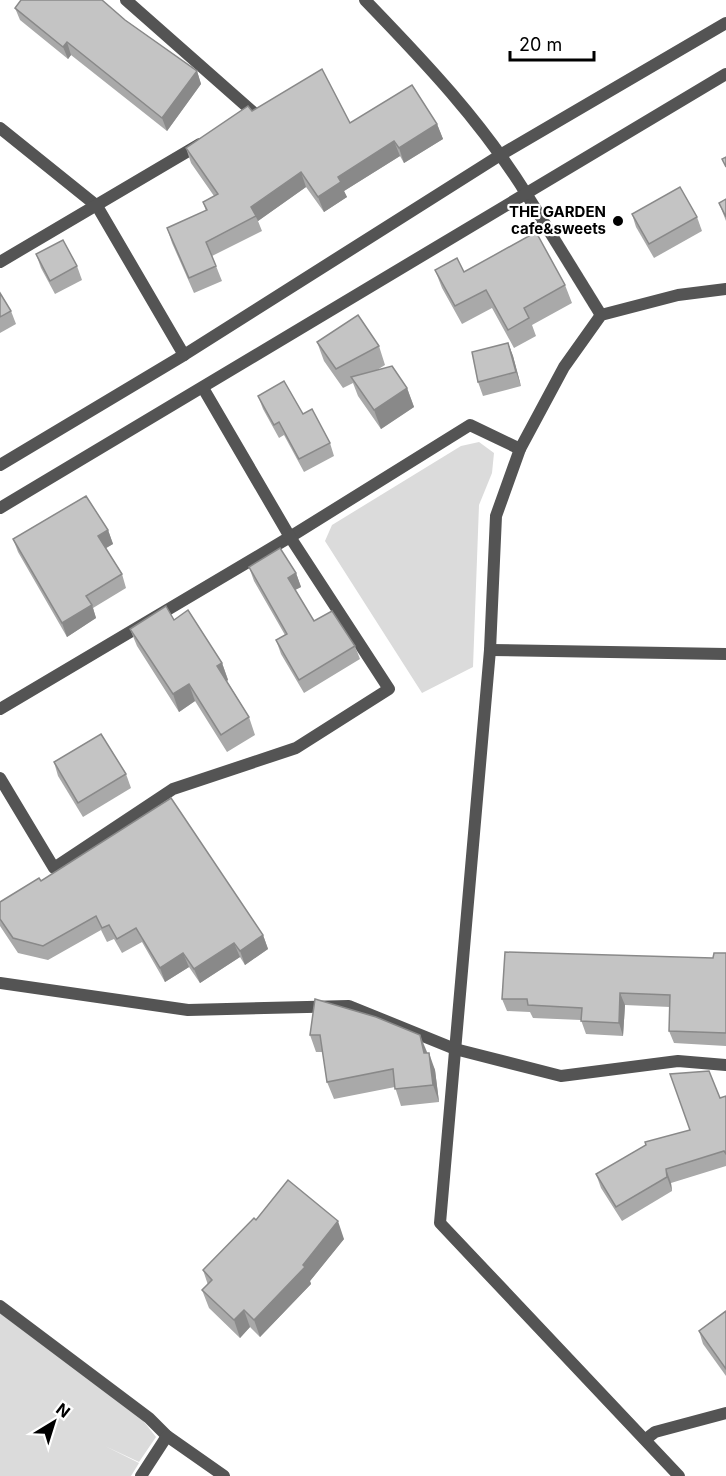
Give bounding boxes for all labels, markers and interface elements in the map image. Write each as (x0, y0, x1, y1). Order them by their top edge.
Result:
scale bar (510, 24, 594, 62)
text: 20 m (519, 34, 562, 55)
place label: THE GARDEN cafe&sweets (509, 202, 606, 238)
marker: THE GARDEN cafe&sweets (611, 214, 625, 228)
north arrow (24, 1392, 84, 1452)
text: N (52, 1399, 74, 1422)

